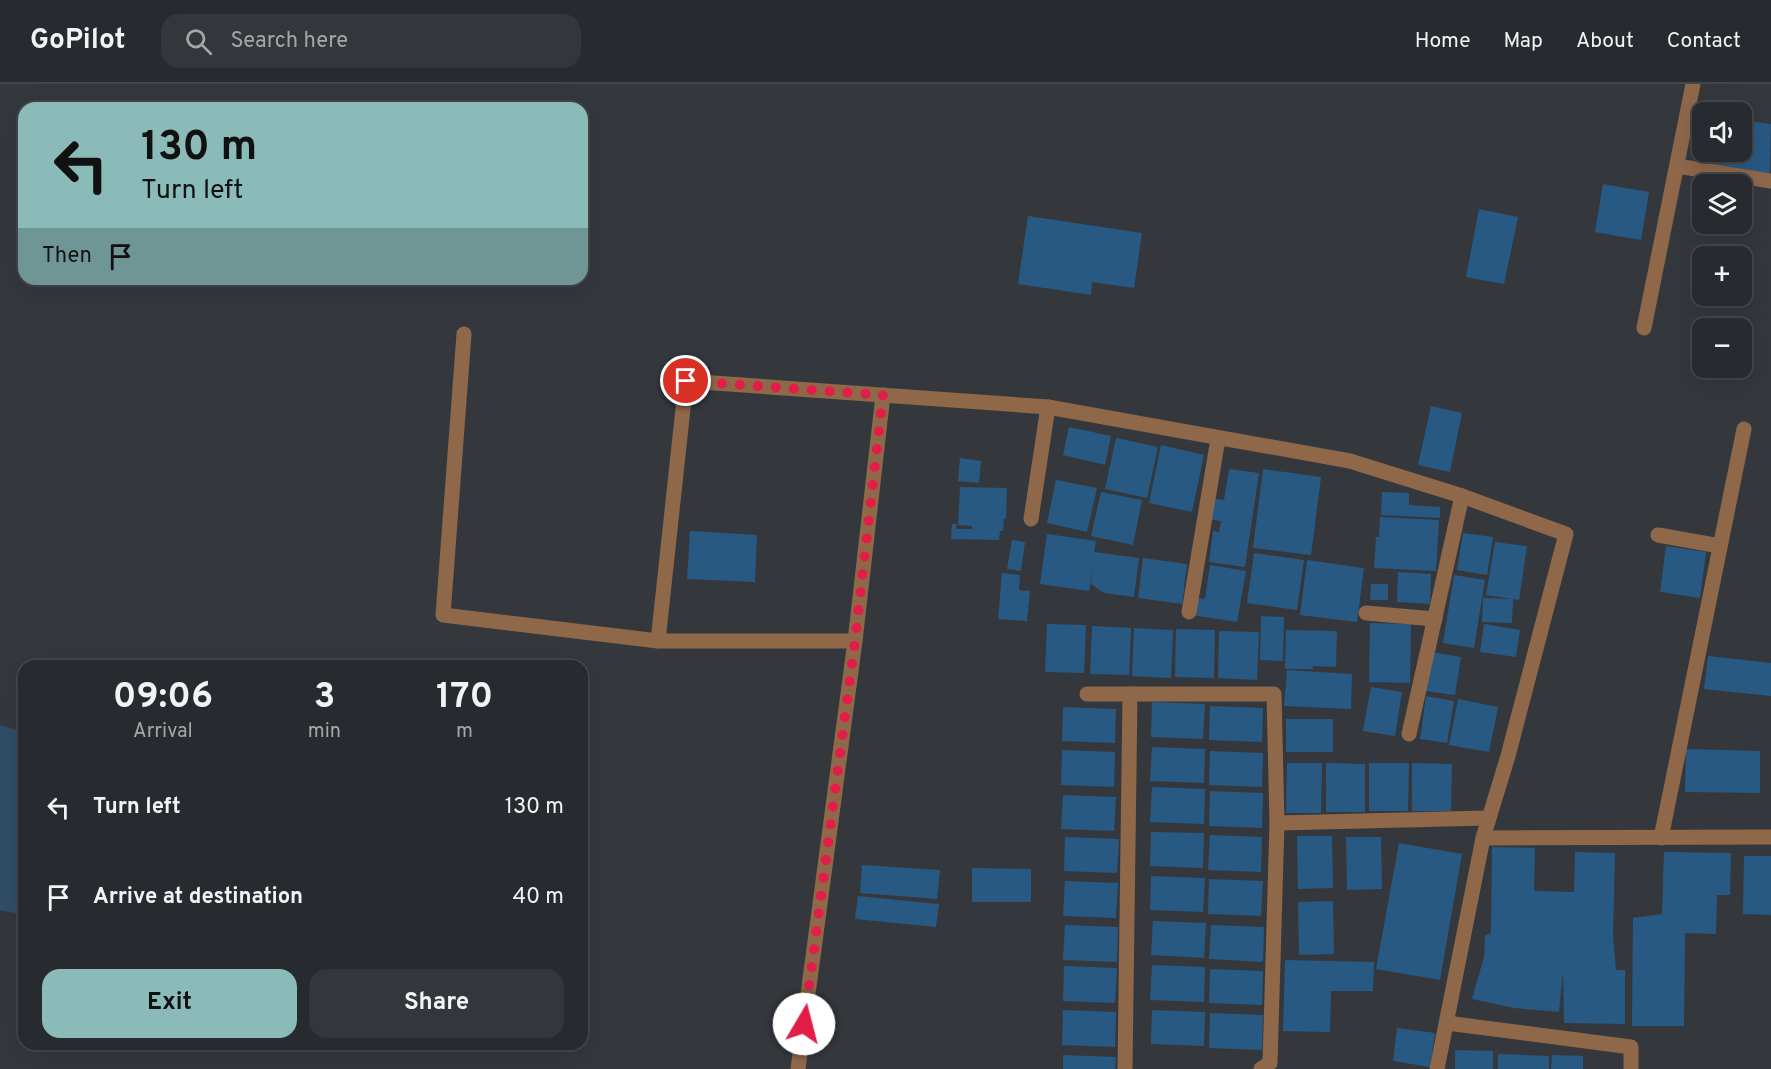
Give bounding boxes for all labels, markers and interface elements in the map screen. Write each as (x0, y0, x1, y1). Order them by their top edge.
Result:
search box (161, 14, 581, 68)
text: GoPilot (30, 23, 125, 59)
icon: search (182, 25, 215, 58)
text: Search here (230, 28, 348, 55)
text: Home (1415, 28, 1471, 55)
text: Map (1504, 28, 1543, 55)
text: About (1576, 28, 1634, 55)
text: Contact (1667, 28, 1741, 55)
map controls (1692, 102, 1752, 378)
button: sound (1692, 102, 1752, 162)
text: 130 m (141, 122, 257, 175)
icon: left (42, 126, 120, 204)
text: Turn left (141, 174, 243, 208)
button: layers (1692, 174, 1752, 234)
icon: arrive (104, 240, 137, 273)
text: Then (42, 243, 92, 270)
button: + (1692, 246, 1752, 306)
button: − (1692, 318, 1752, 378)
pin (660, 355, 711, 406)
icon: arrive (669, 364, 702, 397)
text: 09:06 (113, 675, 213, 721)
text: 3 (314, 675, 335, 721)
text: 170 (436, 675, 493, 721)
text: Arrival (133, 719, 193, 745)
text: min (308, 719, 341, 745)
text: m (456, 719, 473, 745)
icon: left (42, 791, 75, 824)
text: Turn left (93, 794, 181, 821)
text: 130 m (505, 794, 564, 821)
icon: arrive (42, 881, 75, 914)
text: Arrive at destination (93, 884, 303, 911)
text: 40 m (512, 884, 564, 911)
button: Exit (42, 969, 297, 1038)
button: Share (309, 969, 564, 1038)
position arrow (772, 992, 836, 1056)

